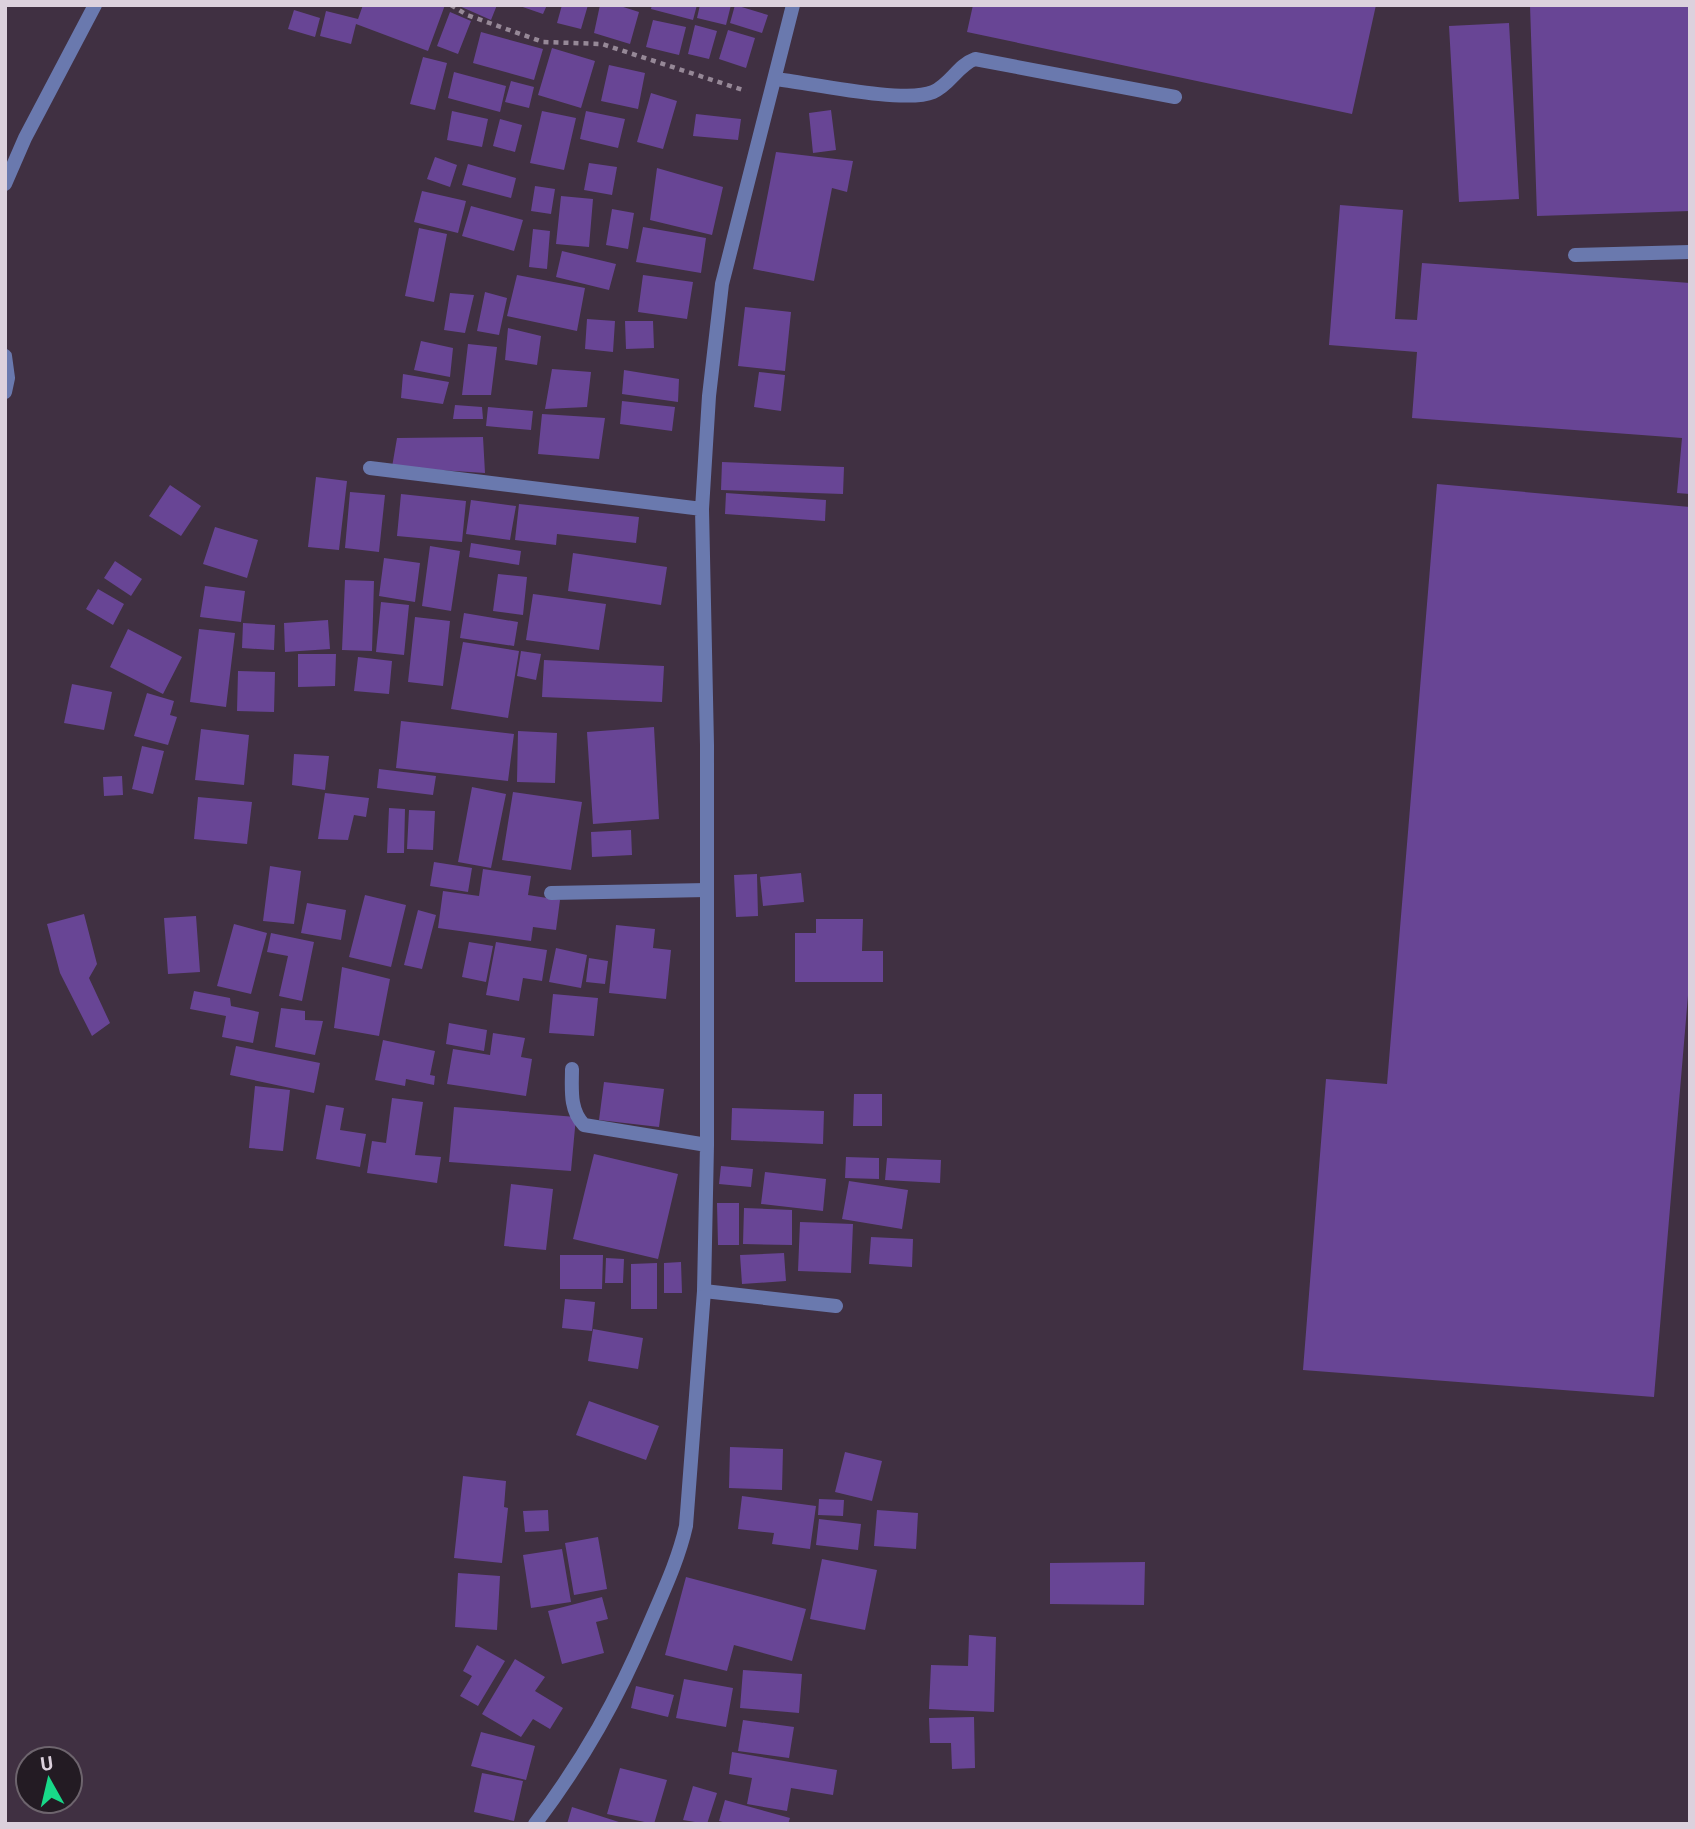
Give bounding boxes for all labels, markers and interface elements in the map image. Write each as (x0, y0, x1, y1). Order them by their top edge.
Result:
north arrow (14, 1745, 84, 1815)
text: U (39, 1751, 55, 1776)

